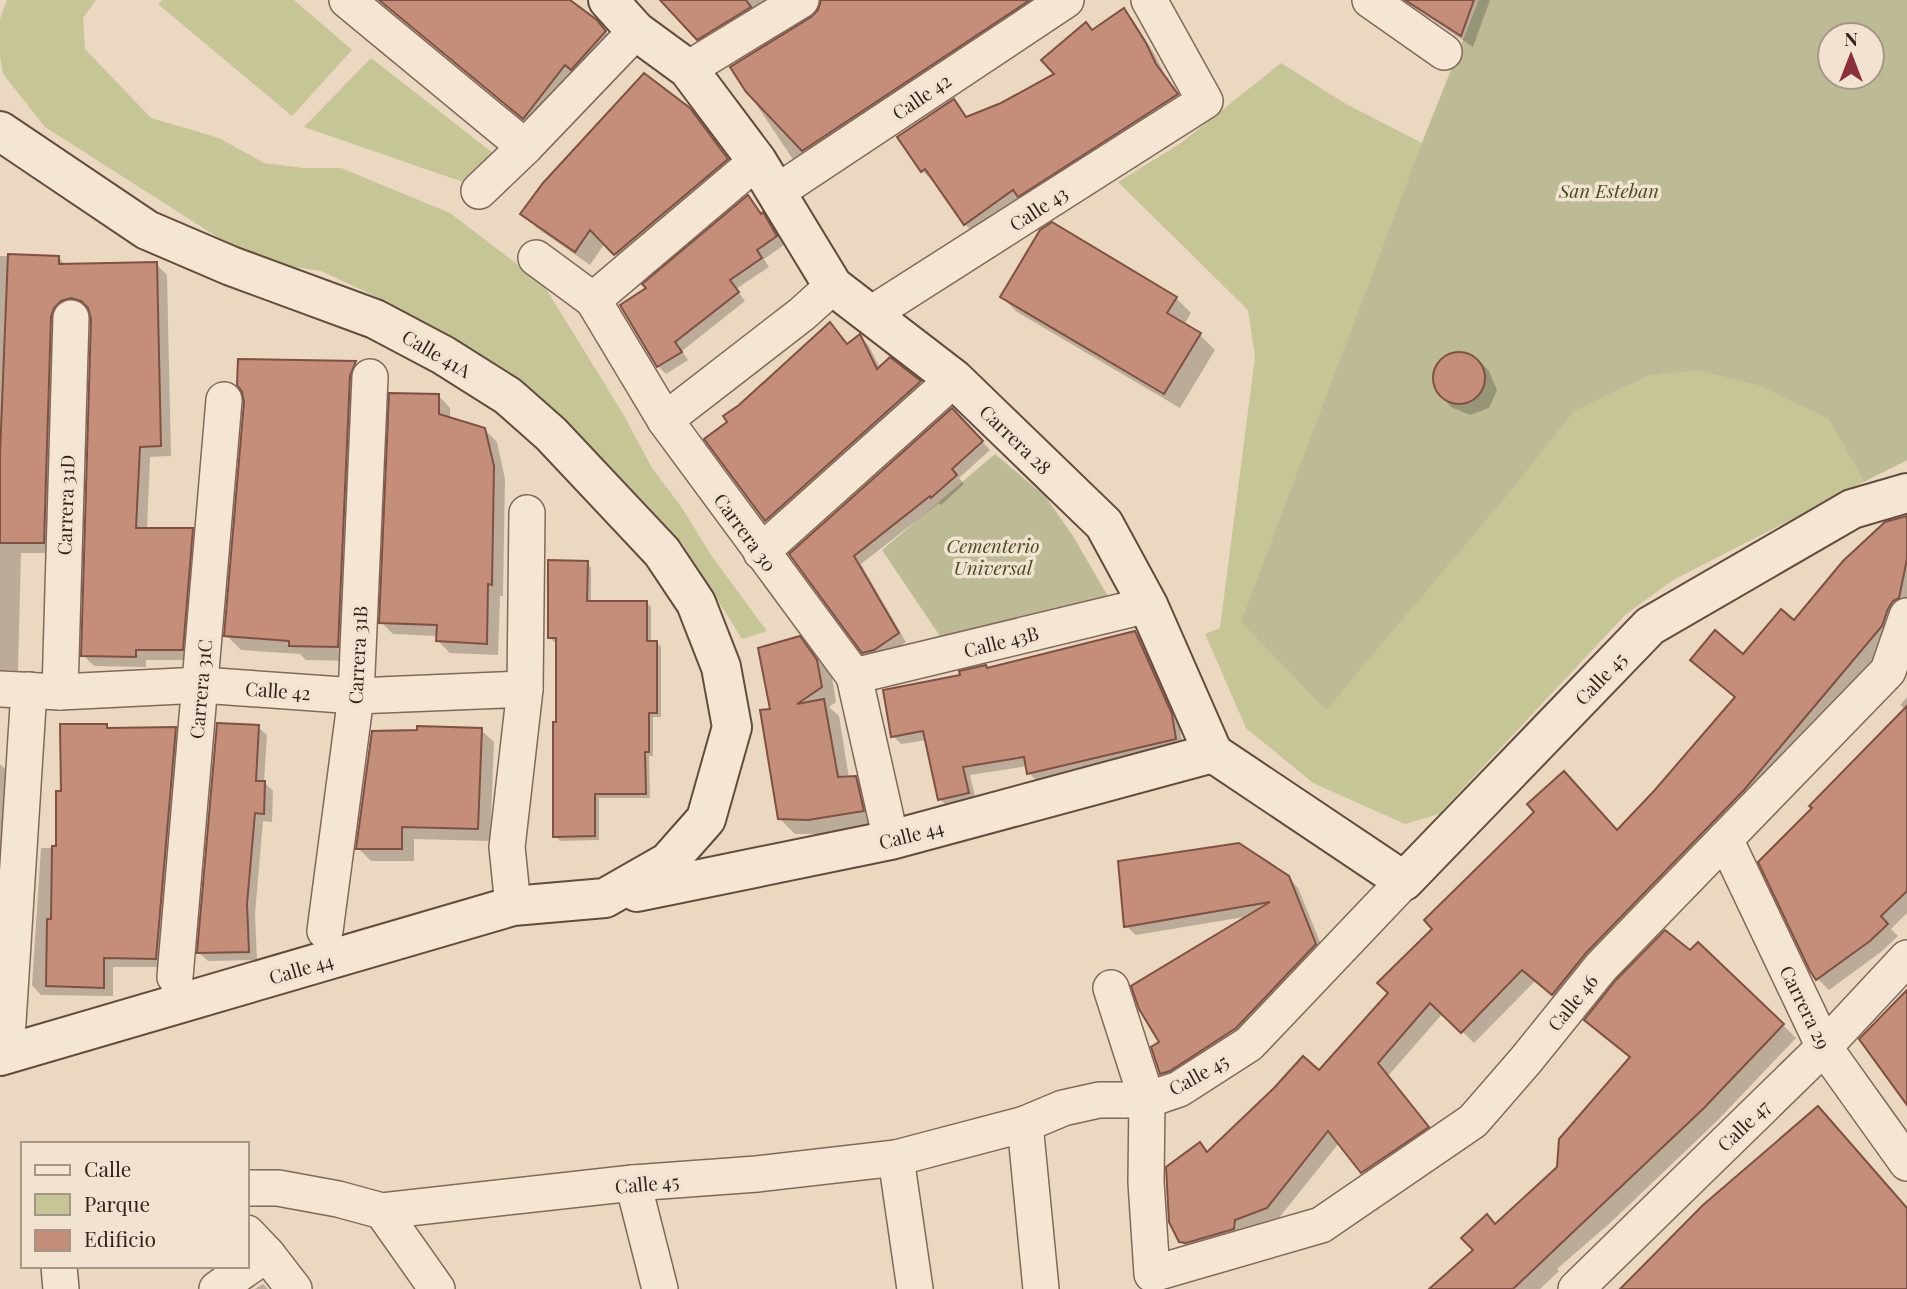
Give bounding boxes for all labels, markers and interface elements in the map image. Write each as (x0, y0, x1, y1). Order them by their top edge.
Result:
north arrow (1816, 21, 1886, 91)
text: N (1844, 25, 1858, 51)
street label: Calle 42 (887, 67, 955, 125)
park label: San Esteban (1558, 177, 1659, 203)
street label: Calle 43 (1004, 179, 1072, 237)
street label: Calle 41A (398, 323, 477, 384)
street label: Carrera 28 (975, 398, 1057, 480)
street label: Carrera 31D (50, 454, 80, 556)
street label: Carrera 30 (709, 488, 783, 576)
park label: Cementerio Universal (946, 532, 1040, 580)
street label: Carrera 31B (341, 605, 373, 705)
street label: Calle 43B (961, 619, 1041, 663)
street label: Carrera 31C (183, 638, 217, 740)
street label: Calle 45 (1568, 646, 1632, 710)
street label: Calle 42 (244, 675, 312, 705)
street label: Calle 44 (876, 813, 946, 855)
street label: Calle 44 (266, 946, 336, 990)
street label: Carrera 29 (1775, 961, 1837, 1053)
street label: Calle 46 (1541, 968, 1603, 1036)
street label: Calle 45 (1164, 1047, 1233, 1101)
street label: Calle 47 (1711, 1093, 1775, 1157)
legend (21, 1142, 248, 1268)
text: Calle (84, 1154, 131, 1182)
street label: Calle 45 (614, 1167, 680, 1199)
text: Parque (84, 1189, 150, 1217)
text: Edificio (84, 1224, 156, 1252)

